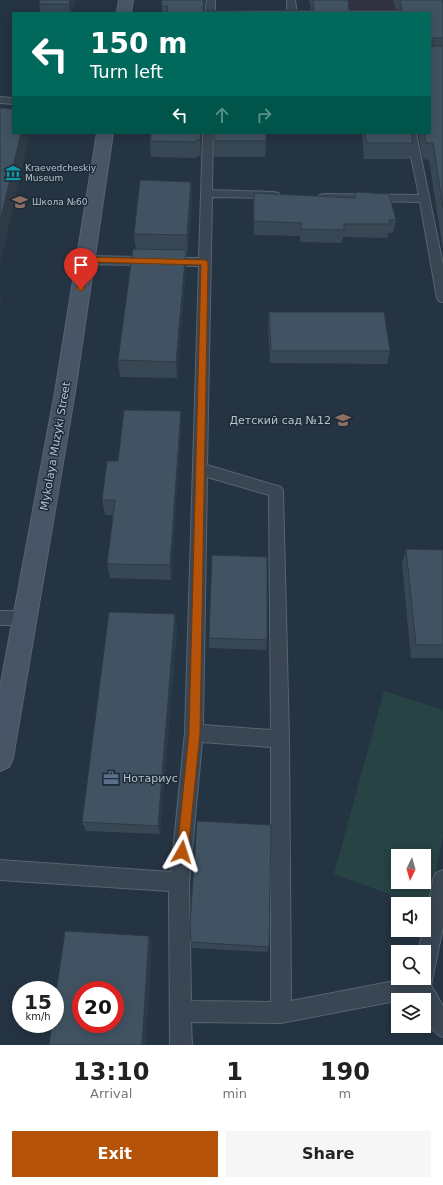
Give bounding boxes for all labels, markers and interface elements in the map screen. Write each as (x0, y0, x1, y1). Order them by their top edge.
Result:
text: 150 m (90, 27, 187, 60)
icon: left (24, 28, 76, 80)
text: Turn left (90, 61, 163, 82)
icon: left (169, 104, 191, 126)
icon: ahead (211, 104, 233, 126)
icon: right (253, 104, 275, 126)
place label: Kraevedcheskiy Museum (25, 163, 97, 183)
museum icon: Kraevedcheskiy Museum (4, 164, 22, 182)
school or university icon: Школа №60 (11, 193, 29, 211)
place label: Школа №60 (32, 197, 88, 207)
pin (64, 248, 98, 289)
icon: arrive (70, 254, 92, 276)
street label: Mykolaya Muzyki Street (38, 380, 73, 511)
school or university icon: Детский сад №12 (334, 411, 352, 429)
place label: Детский сад №12 (229, 414, 331, 427)
office icon: Нотариус (102, 769, 120, 787)
place label: Нотариус (123, 772, 178, 785)
position arrow (161, 831, 203, 873)
north arrow (391, 849, 431, 889)
map controls (391, 849, 431, 1033)
button: sound (391, 897, 431, 937)
button: search (391, 945, 431, 985)
speed limit sign: 20 (72, 981, 124, 1033)
text: 15 (24, 990, 52, 1014)
button: layers (391, 993, 431, 1033)
text: km/h (25, 1011, 51, 1022)
text: 13:10 (73, 1058, 149, 1086)
text: 1 (226, 1058, 243, 1086)
text: 190 (320, 1058, 370, 1086)
text: Arrival (90, 1086, 132, 1101)
text: min (222, 1086, 247, 1101)
text: m (339, 1086, 351, 1101)
button: Exit (12, 1131, 218, 1177)
button: Share (226, 1131, 431, 1177)

